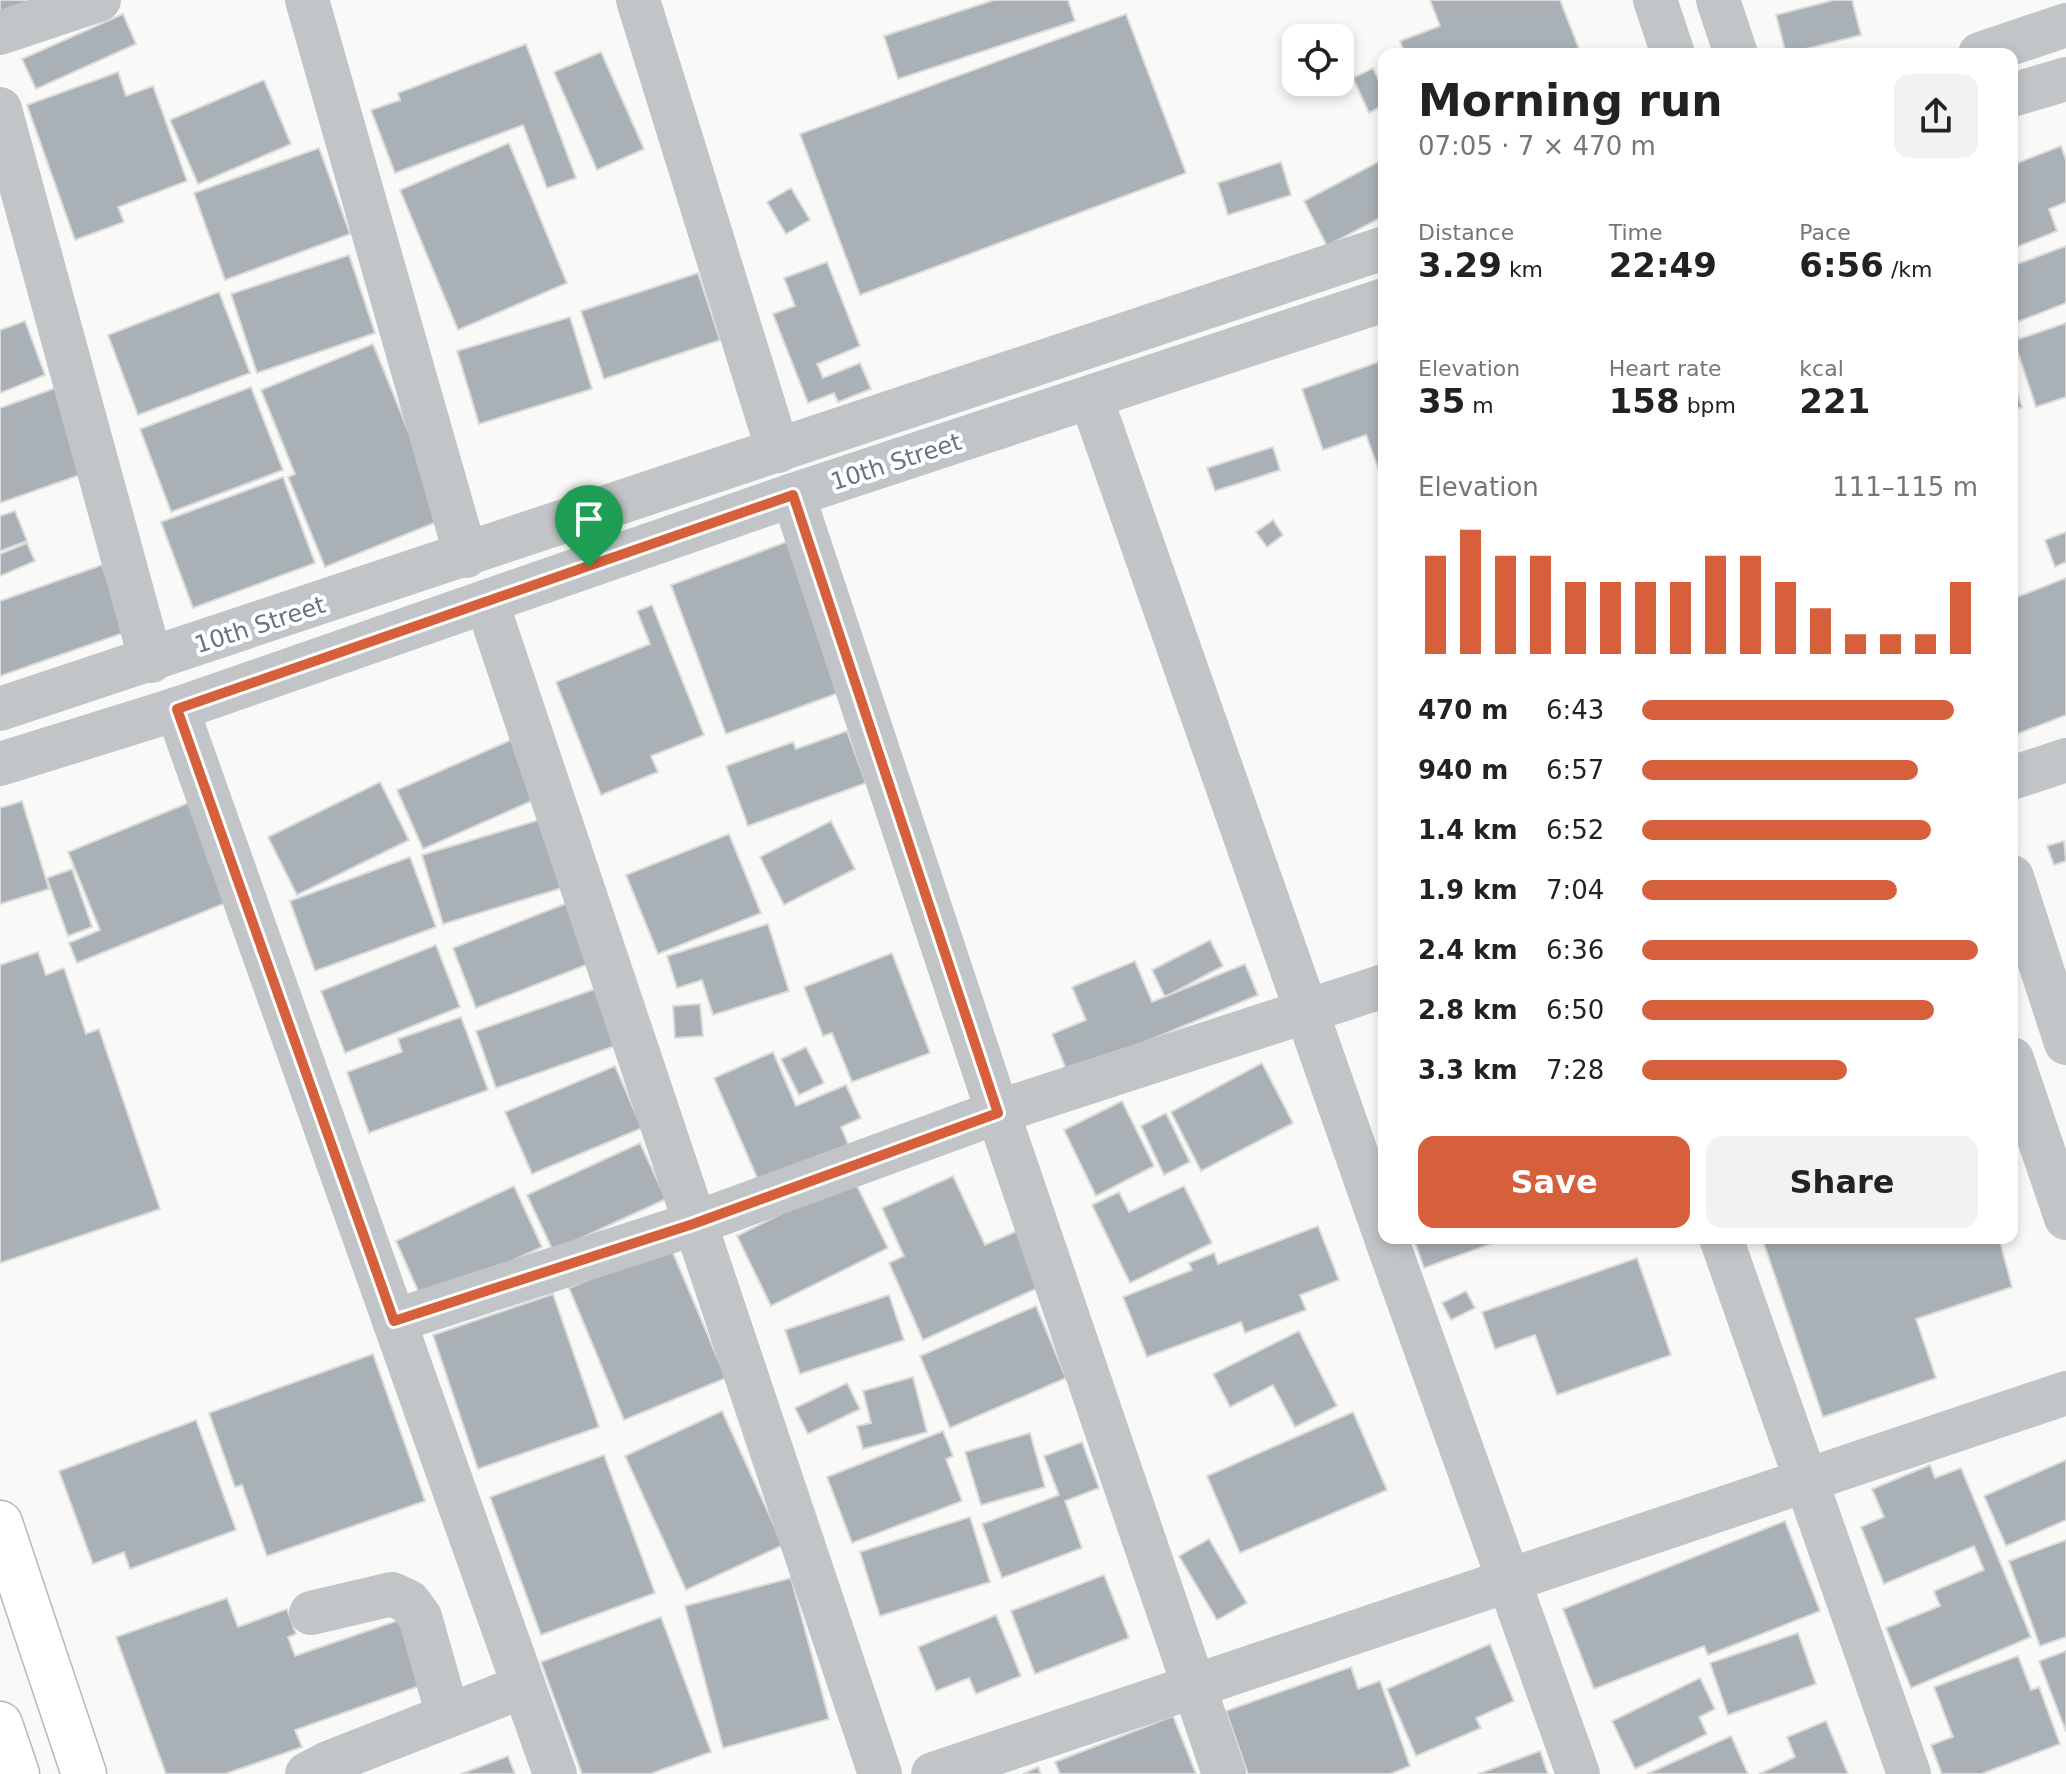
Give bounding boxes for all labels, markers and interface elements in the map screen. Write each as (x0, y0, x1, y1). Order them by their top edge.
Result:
map controls (1282, 24, 1354, 96)
button: locate (1282, 24, 1354, 96)
button: share (1894, 74, 1978, 158)
text: Morning run (1418, 75, 1723, 126)
text: 07:05 · 7 × 470 m (1418, 131, 1656, 161)
text: Distance (1418, 220, 1514, 245)
text: Time (1609, 220, 1663, 245)
text: Pace (1799, 220, 1851, 245)
text: 3.29 (1418, 245, 1502, 285)
text: 22:49 (1609, 245, 1717, 285)
text: 6:56 (1799, 245, 1884, 285)
text: km (1502, 257, 1543, 282)
text: /km (1884, 257, 1932, 282)
text: Elevation (1418, 356, 1520, 381)
text: Heart rate (1609, 356, 1722, 381)
text: kcal (1799, 356, 1844, 381)
text: 35 (1418, 381, 1465, 421)
text: 158 (1609, 381, 1680, 421)
text: 221 (1799, 381, 1870, 421)
text: m (1465, 393, 1494, 418)
text: bpm (1680, 393, 1736, 418)
street label: 10th Street (827, 428, 965, 496)
text: Elevation (1418, 472, 1539, 502)
text: 111–115 m (1832, 472, 1978, 502)
pin (555, 485, 623, 567)
icon: arrive (567, 497, 611, 541)
street label: 10th Street (191, 591, 329, 659)
text: 470 m (1418, 695, 1508, 725)
text: 6:43 (1546, 695, 1604, 725)
text: 940 m (1418, 755, 1508, 785)
text: 6:57 (1546, 755, 1604, 785)
text: 1.4 km (1418, 815, 1518, 845)
text: 6:52 (1546, 815, 1604, 845)
text: 1.9 km (1418, 875, 1518, 905)
text: 7:04 (1546, 875, 1604, 905)
text: 2.4 km (1418, 935, 1518, 965)
text: 6:36 (1546, 935, 1604, 965)
text: 2.8 km (1418, 995, 1518, 1025)
text: 6:50 (1546, 995, 1604, 1025)
text: 3.3 km (1418, 1055, 1518, 1085)
text: 7:28 (1546, 1055, 1604, 1085)
button: Save (1418, 1136, 1690, 1228)
button: Share (1706, 1136, 1978, 1228)

